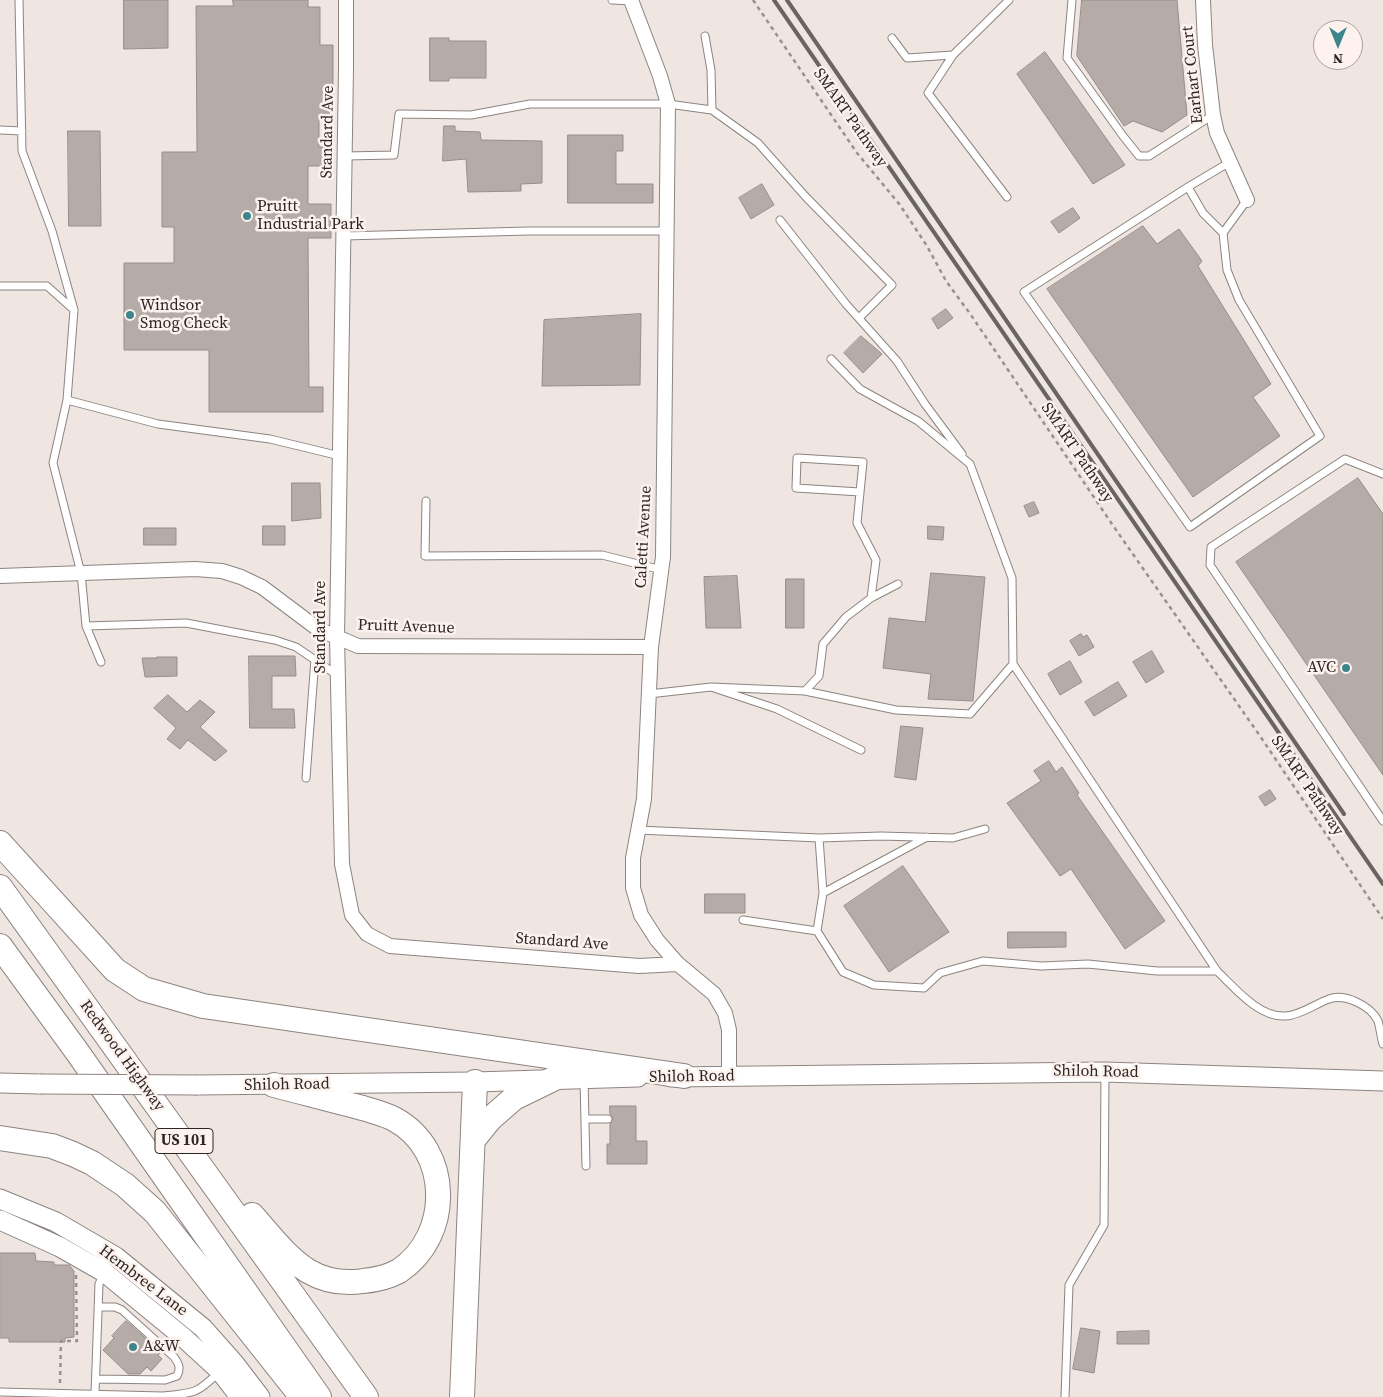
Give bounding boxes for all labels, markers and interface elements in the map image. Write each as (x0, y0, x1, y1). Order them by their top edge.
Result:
north arrow (1313, 20, 1363, 70)
street label: Earhart Court (1178, 25, 1208, 125)
text: N (1333, 49, 1343, 69)
street label: SMART Pathway (809, 65, 891, 171)
street label: Standard Ave (318, 85, 338, 179)
place label: Pruitt Industrial Park (257, 197, 364, 235)
marker: Pruitt Industrial Park (241, 210, 253, 222)
place label: Windsor Smog Check (140, 296, 228, 334)
marker: Windsor Smog Check (124, 309, 136, 321)
street label: SMART Pathway (1037, 399, 1117, 507)
street label: Caletti Avenue (632, 485, 656, 589)
street label: Standard Ave (311, 581, 331, 673)
street label: Pruitt Avenue (357, 616, 455, 638)
place label: AVC (1307, 658, 1336, 678)
marker: AVC (1340, 662, 1352, 674)
street label: SMART Pathway (1267, 732, 1347, 840)
street label: Standard Ave (515, 929, 609, 955)
street label: Redwood Highway (75, 997, 169, 1115)
street label: Shiloh Road (1053, 1062, 1139, 1082)
street label: Shiloh Road (649, 1067, 735, 1087)
street label: Shiloh Road (244, 1075, 330, 1095)
road number: US 101 (155, 1128, 213, 1154)
street label: Hembree Lane (95, 1241, 191, 1321)
place label: A&W (143, 1337, 180, 1357)
marker: A&W (127, 1341, 139, 1353)

